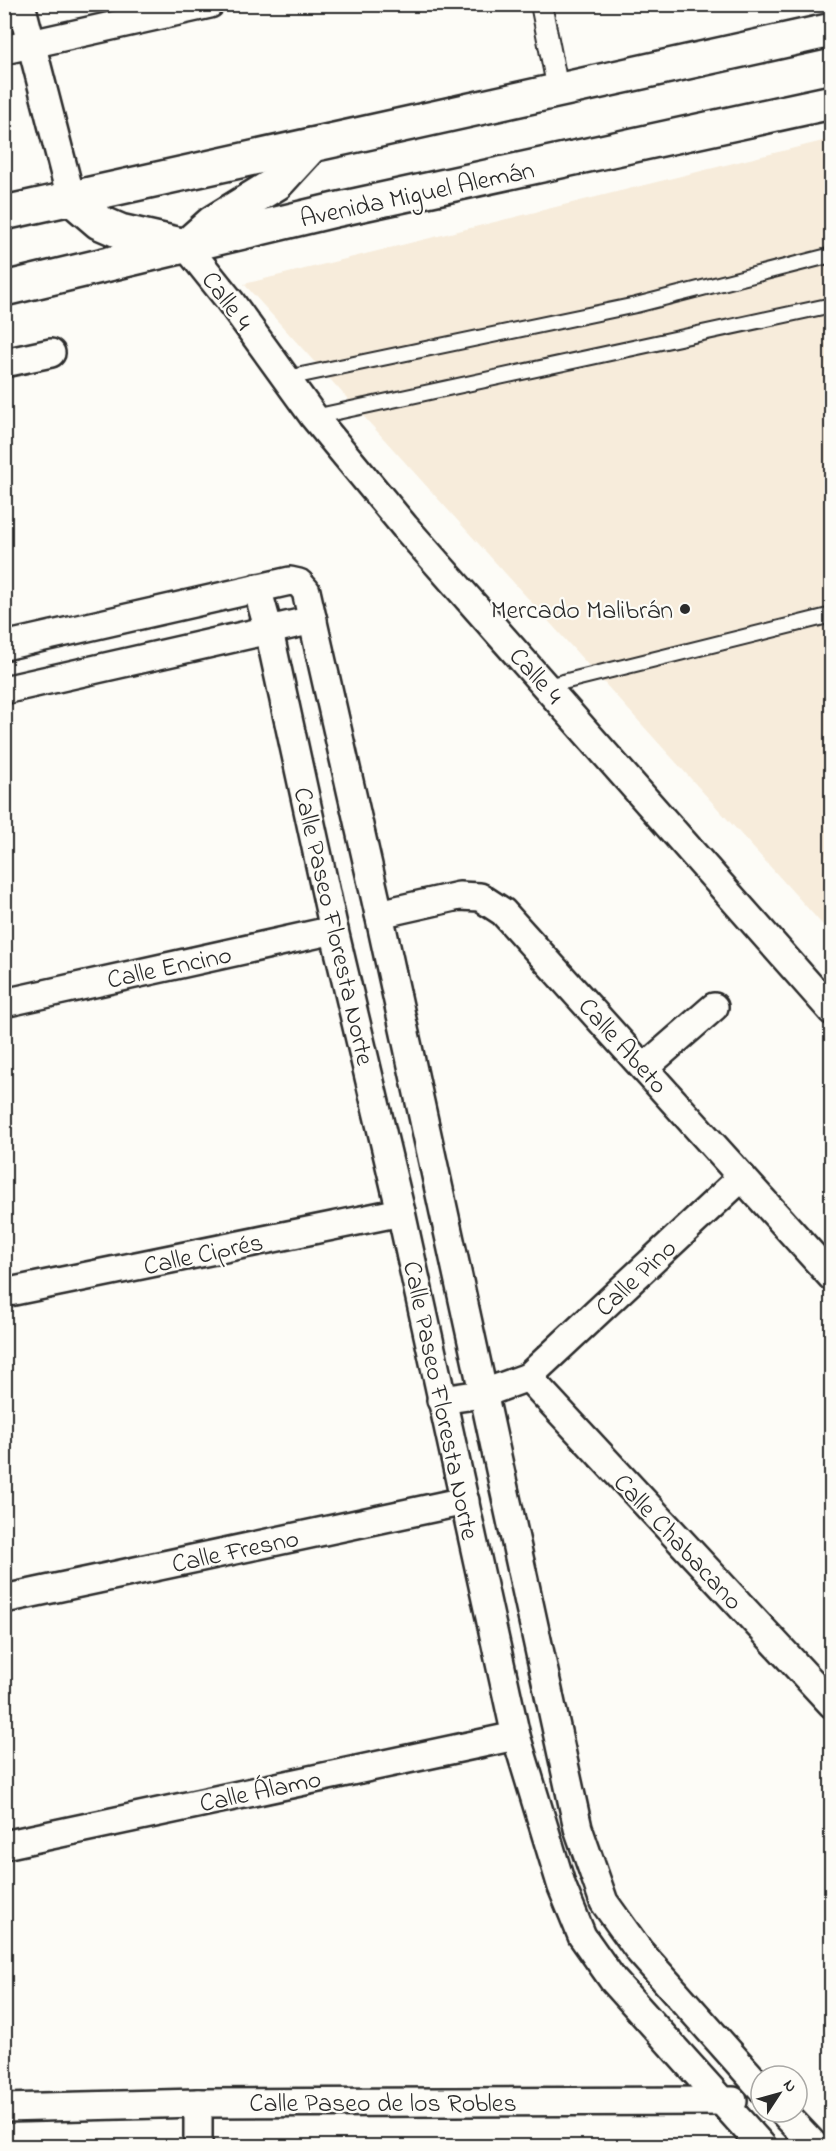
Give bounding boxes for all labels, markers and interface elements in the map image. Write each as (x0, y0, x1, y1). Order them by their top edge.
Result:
street label: Avenida Miguel Alemán (297, 153, 538, 239)
street label: Calle 4 (191, 264, 261, 340)
place label: Mercado Malibrán (491, 593, 673, 631)
marker: Mercado Malibrán (678, 602, 692, 616)
street label: Calle 4 (499, 640, 571, 714)
street label: Calle Paseo Floresta Norte (282, 784, 383, 1070)
street label: Calle Encino (104, 937, 235, 1001)
street label: Calle Abeto (568, 990, 676, 1104)
street label: Calle Ciprés (140, 1225, 267, 1287)
street label: Calle Pino (588, 1231, 686, 1327)
street label: Calle Paseo Floresta Norte (391, 1258, 487, 1544)
street label: Calle Chabacano (603, 1466, 751, 1620)
street label: Calle Fresno (168, 1521, 303, 1585)
street label: Calle Álamo (196, 1762, 325, 1824)
north arrow (749, 2064, 809, 2124)
text: N (777, 2075, 803, 2098)
street label: Calle Paseo de los Robles (249, 2086, 517, 2124)

